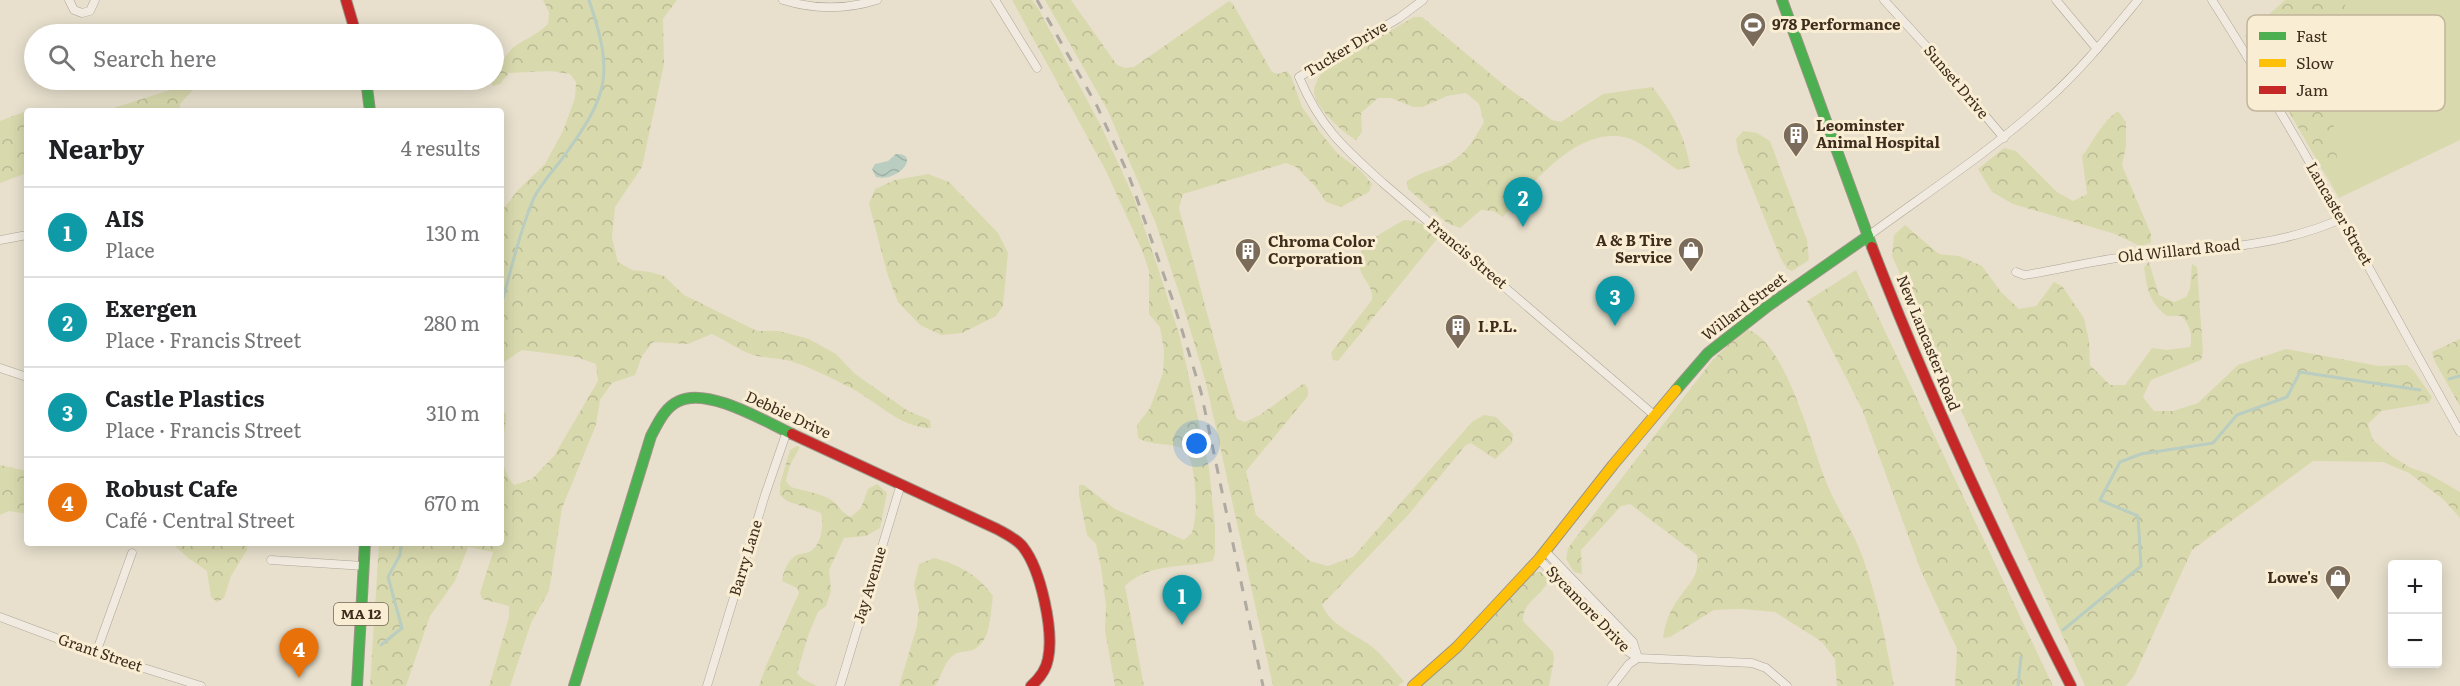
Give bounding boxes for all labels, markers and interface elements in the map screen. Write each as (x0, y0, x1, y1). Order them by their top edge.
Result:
sports icon: 978 Performance (1738, 10, 1768, 48)
place label: 978 Performance (1772, 12, 1901, 35)
street label: Tucker Drive (1299, 14, 1392, 82)
legend (2247, 15, 2445, 111)
text: Fast (2296, 23, 2328, 47)
search box (24, 24, 504, 90)
street label: Sunset Drive (1919, 39, 1995, 123)
icon: search (45, 41, 78, 74)
text: Search here (93, 41, 216, 74)
text: Slow (2296, 50, 2334, 74)
text: Jam (2296, 77, 2329, 101)
place label: Leominster Animal Hospital (1816, 113, 1940, 153)
building icon: Leominster Animal Hospital (1781, 120, 1811, 158)
text: Nearby (48, 128, 144, 167)
text: 4 results (401, 132, 480, 162)
street label: Lancaster Street (2301, 157, 2379, 269)
pin: 2 (1504, 178, 1543, 227)
text: AIS (105, 201, 144, 234)
street label: Francis Street (1423, 212, 1513, 293)
text: 1 (63, 217, 72, 247)
text: 130 m (426, 217, 480, 247)
place label: A & B Tire Service (1596, 228, 1673, 268)
place label: Chroma Color Corporation (1268, 229, 1375, 269)
street label: Old Willard Road (2117, 232, 2241, 267)
text: Place (105, 234, 155, 264)
shop icon: A & B Tire Service (1676, 235, 1706, 273)
building icon: Chroma Color Corporation (1233, 236, 1263, 274)
street label: Willard Street (1696, 266, 1790, 345)
street label: New Lancaster Road (1892, 271, 1967, 414)
pin: 3 (1596, 276, 1634, 326)
text: Exergen (105, 291, 197, 324)
text: 2 (62, 307, 73, 337)
text: 280 m (424, 307, 480, 337)
building icon: I.P.L. (1443, 312, 1473, 350)
place label: I.P.L. (1478, 314, 1517, 337)
text: Place · Francis Street (105, 324, 301, 354)
text: Castle Plastics (105, 381, 265, 414)
street label: Debbie Drive (742, 384, 835, 444)
text: 3 (62, 397, 73, 427)
text: 310 m (426, 397, 480, 427)
text: Place · Francis Street (105, 414, 301, 444)
your location (1182, 429, 1211, 458)
text: Robust Cafe (105, 471, 238, 504)
text: 4 (61, 487, 74, 517)
text: 670 m (424, 487, 480, 517)
text: Café · Central Street (105, 504, 295, 534)
street label: Barry Lane (722, 516, 767, 599)
street label: Jay Avenue (846, 543, 891, 626)
street label: Sycamore Drive (1542, 559, 1637, 657)
map controls (2388, 560, 2442, 668)
button: + (2388, 560, 2442, 614)
shop icon: Lowe's (2323, 563, 2353, 601)
place label: Lowe's (2267, 565, 2319, 588)
pin: 1 (1162, 576, 1202, 625)
road number: MA 12 (334, 603, 388, 625)
button: − (2388, 614, 2442, 668)
street label: Grant Street (55, 626, 146, 677)
pin: 4 (280, 628, 318, 678)

